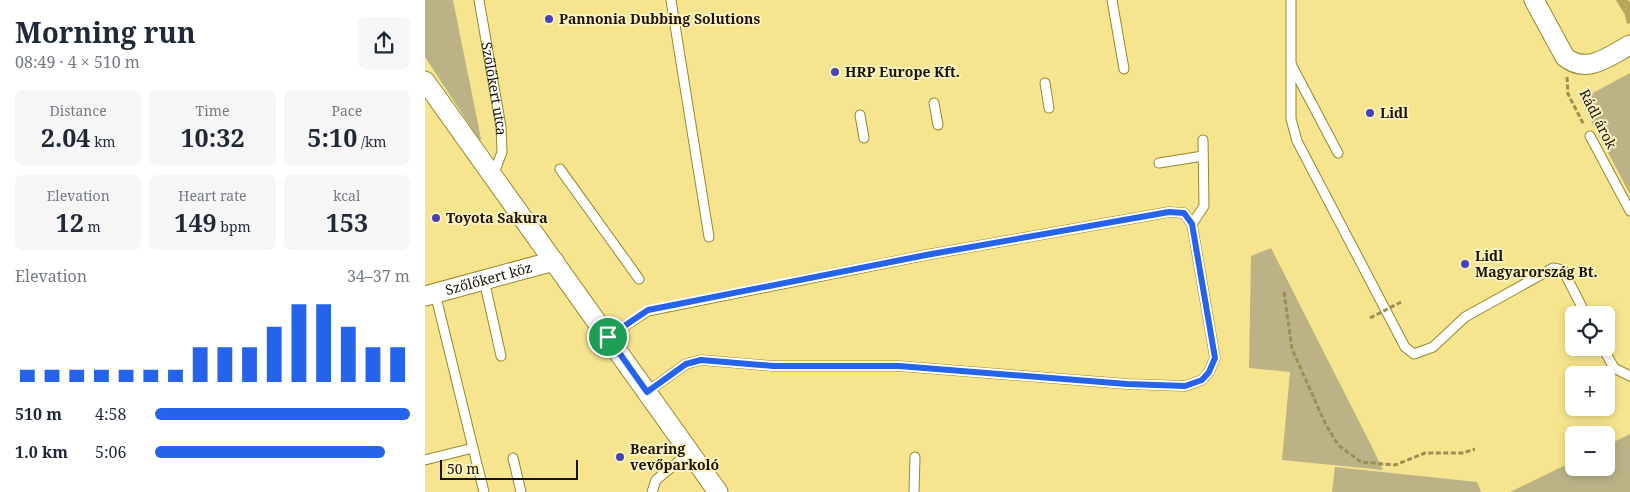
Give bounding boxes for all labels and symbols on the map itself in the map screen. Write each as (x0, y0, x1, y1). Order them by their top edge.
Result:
place label: Pannonia Dubbing Solutions (559, 9, 760, 28)
marker: Pannonia Dubbing Solutions (543, 13, 555, 25)
street label: Szőlőkert utca (477, 40, 511, 136)
place label: HRP Europe Kft. (845, 62, 960, 81)
marker: HRP Europe Kft. (829, 66, 841, 78)
street label: Rádl árok (1575, 86, 1622, 152)
place label: Lidl (1380, 103, 1408, 122)
marker: Lidl (1364, 107, 1376, 119)
place label: Toyota Sakura (446, 208, 548, 227)
marker: Toyota Sakura (430, 212, 442, 224)
place label: Lidl Magyarország Bt. (1475, 246, 1598, 281)
street label: Szőlőkert köz (443, 257, 534, 299)
marker: Lidl Magyarország Bt. (1459, 258, 1471, 270)
pin (587, 316, 629, 358)
place label: Bearing vevőparkoló (630, 439, 719, 474)
marker: Bearing vevőparkoló (614, 451, 626, 463)
scale bar (440, 457, 577, 480)

